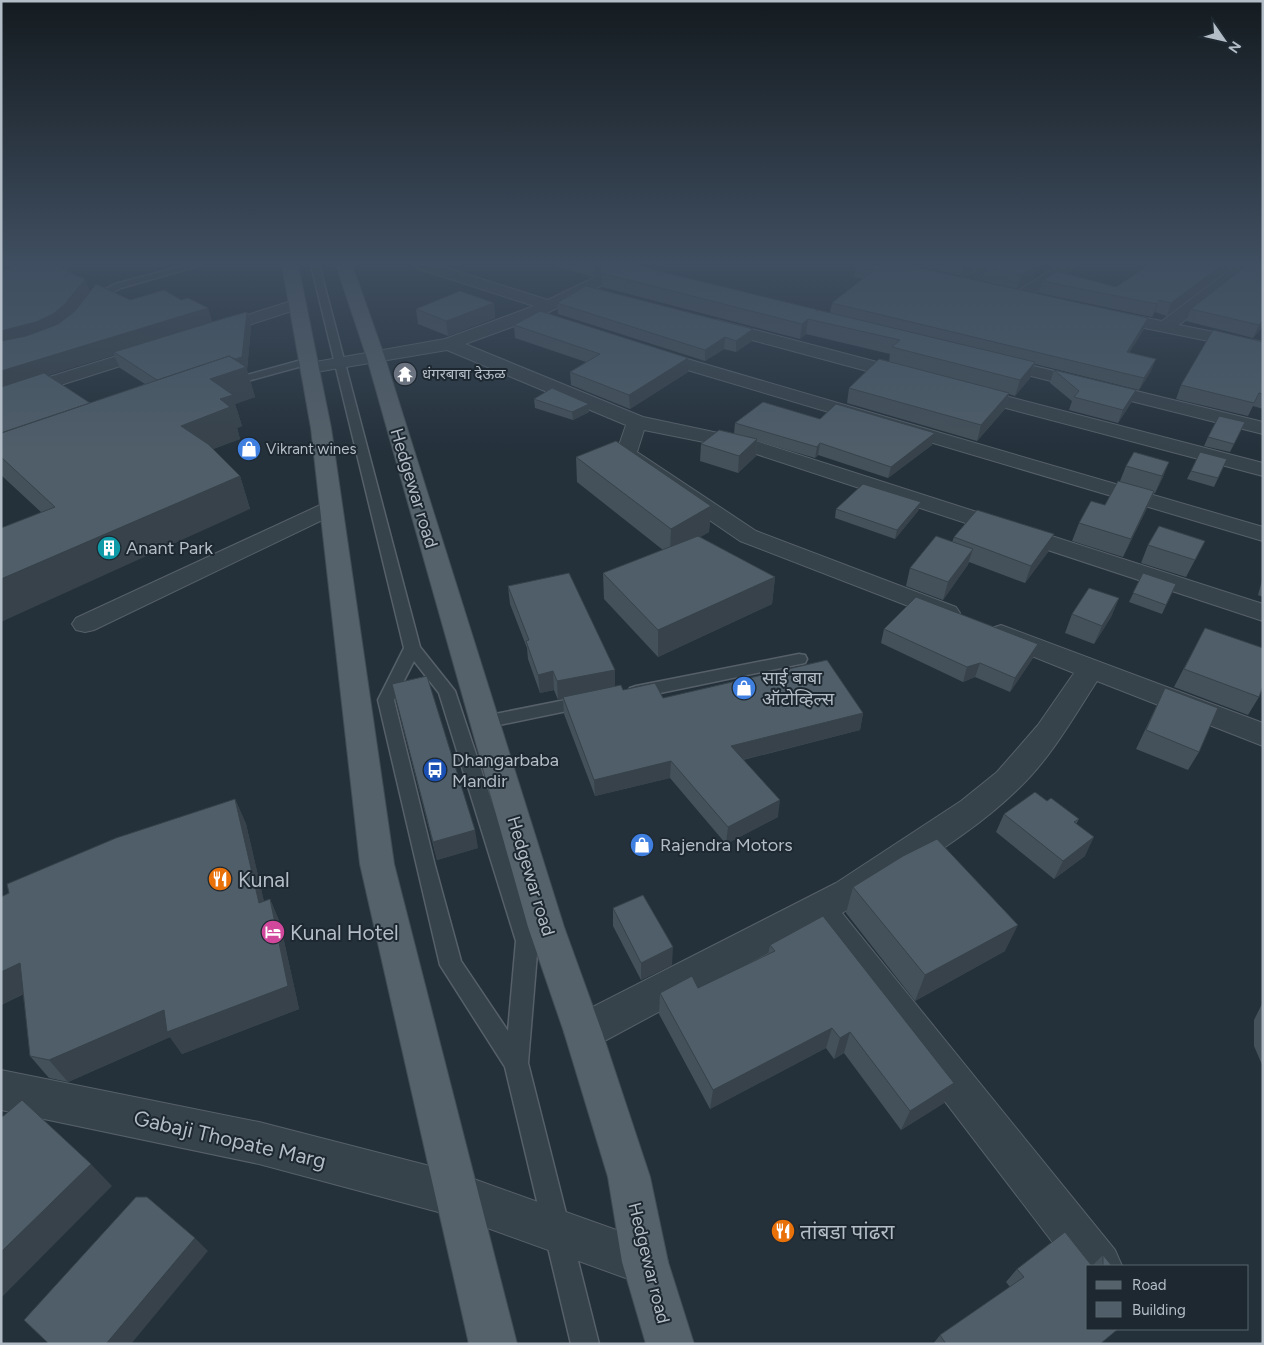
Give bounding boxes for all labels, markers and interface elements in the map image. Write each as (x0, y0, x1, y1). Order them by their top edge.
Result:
north arrow (1199, 15, 1249, 65)
text: N (1224, 38, 1244, 56)
temple icon: धंगरबाबा देऊळ (392, 361, 418, 387)
place label: धंगरबाबा देऊळ (422, 365, 506, 383)
street label: Hedgewar road (385, 426, 443, 550)
shop icon: Vikrant wines (236, 436, 262, 462)
place label: Vikrant wines (266, 440, 356, 458)
building icon: Anant Park (96, 535, 122, 561)
place label: Anant Park (126, 537, 213, 559)
place label: साई बाबा ऑटोव्हिल्स (762, 667, 835, 710)
shop icon: साई बाबा ऑटोव्हिल्स (731, 675, 757, 701)
place label: Dhangarbaba Mandir (452, 749, 559, 792)
bus stop icon: Dhangarbaba Mandir (422, 757, 448, 783)
street label: Hedgewar road (502, 814, 560, 938)
shop icon: Rajendra Motors (629, 832, 655, 858)
place label: Rajendra Motors (660, 834, 793, 856)
restaurant icon: Kunal (207, 866, 233, 892)
place label: Kunal (238, 867, 290, 892)
hotel icon: Kunal Hotel (260, 919, 286, 945)
place label: Kunal Hotel (290, 920, 399, 945)
street label: Gabaji Thopate Marg (131, 1105, 329, 1173)
street label: Hedgewar road (623, 1200, 675, 1326)
restaurant icon: तांबडा पांढरा (770, 1218, 796, 1244)
place label: तांबडा पांढरा (800, 1219, 895, 1244)
legend (1086, 1265, 1249, 1330)
text: Road (1132, 1276, 1167, 1294)
text: Building (1132, 1301, 1186, 1319)

